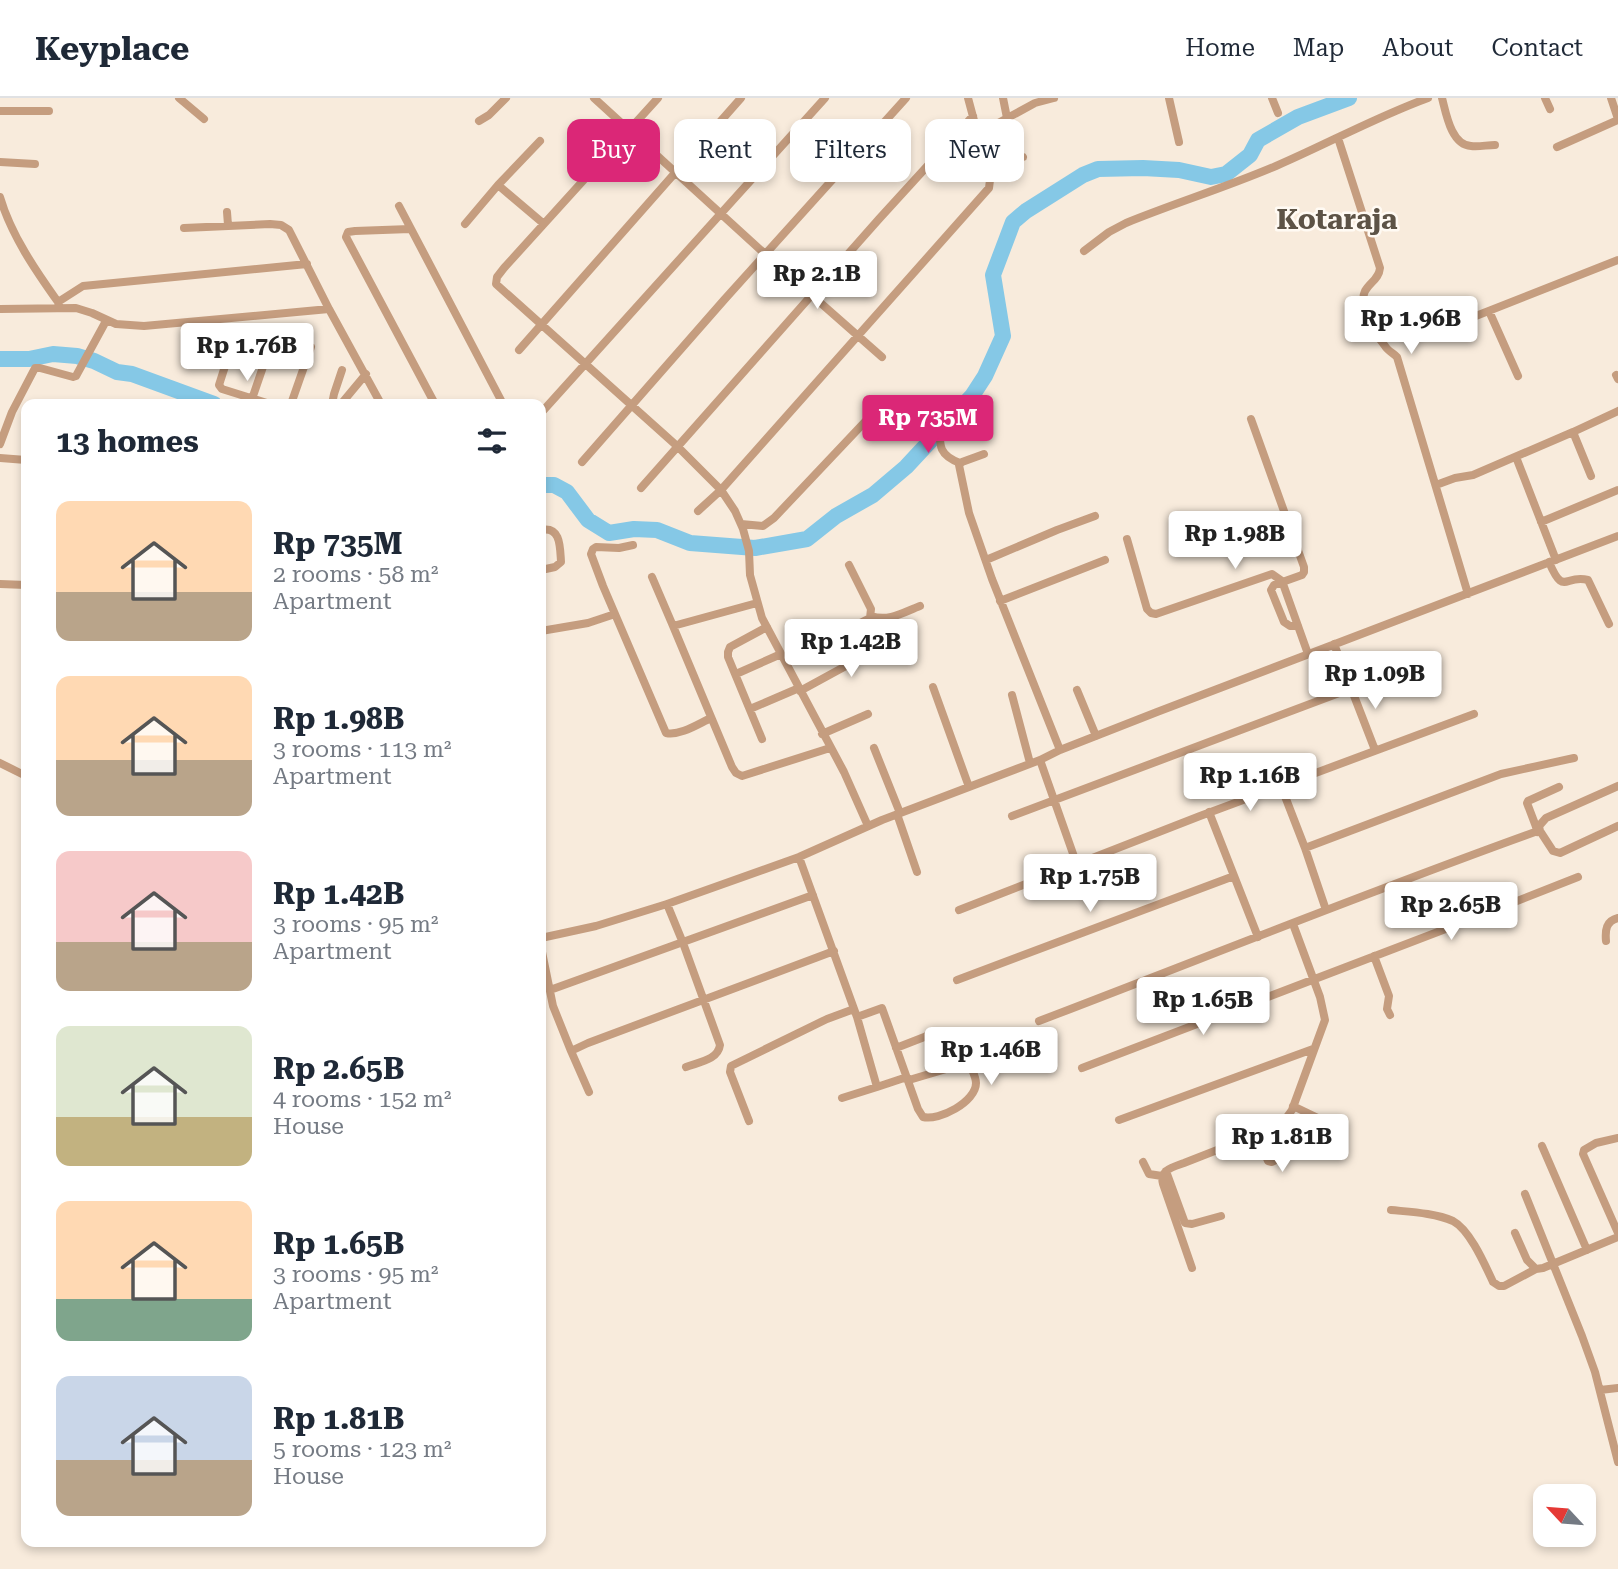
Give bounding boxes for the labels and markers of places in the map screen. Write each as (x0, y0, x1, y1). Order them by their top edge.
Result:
pin: Rp 2.1B (752, 252, 882, 311)
pin: Rp 1.96B (1339, 296, 1483, 356)
pin: Rp 1.76B (175, 324, 319, 383)
pin: Rp 735M (863, 396, 993, 455)
pin: Rp 1.98B (1163, 512, 1307, 571)
pin: Rp 1.42B (779, 620, 923, 679)
pin: Rp 1.09B (1303, 652, 1447, 711)
pin: Rp 1.16B (1178, 754, 1322, 813)
pin: Rp 1.75B (1018, 854, 1162, 914)
pin: Rp 2.65B (1379, 882, 1523, 942)
pin: Rp 1.65B (1131, 978, 1275, 1037)
pin: Rp 1.46B (919, 1028, 1063, 1087)
pin: Rp 1.81B (1210, 1114, 1354, 1174)

